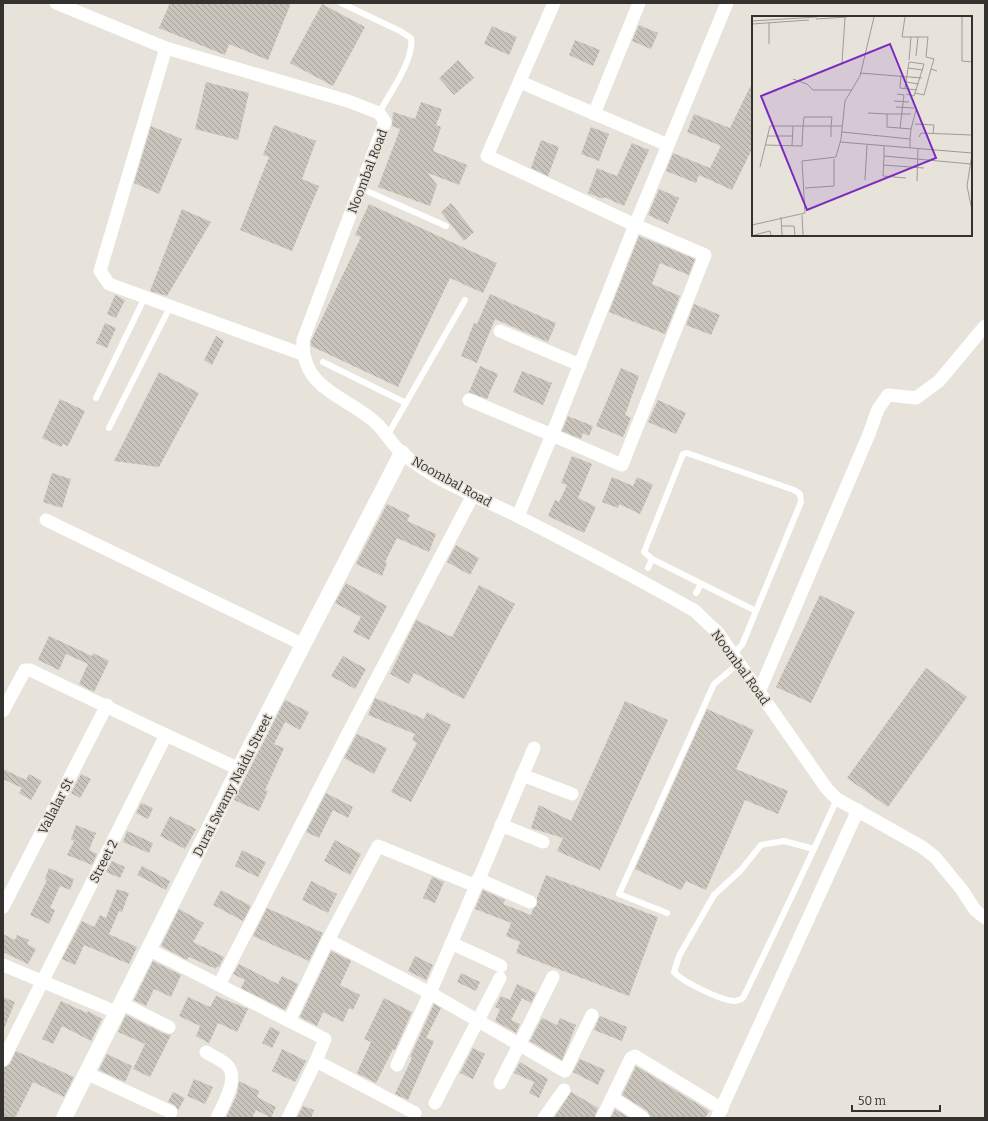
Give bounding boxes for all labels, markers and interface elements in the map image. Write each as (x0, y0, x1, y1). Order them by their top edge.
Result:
inset map (752, 16, 972, 236)
street label: Noombal Road (345, 127, 391, 215)
street label: Noombal Road (409, 453, 495, 510)
street label: Noombal Road (708, 627, 773, 708)
street label: Durai Swamy Naidu Street (190, 711, 275, 859)
street label: Vallalar St (35, 775, 76, 837)
street label: Street 2 (86, 837, 121, 885)
scale bar (852, 1087, 940, 1113)
text: 50 m (858, 1094, 887, 1108)

